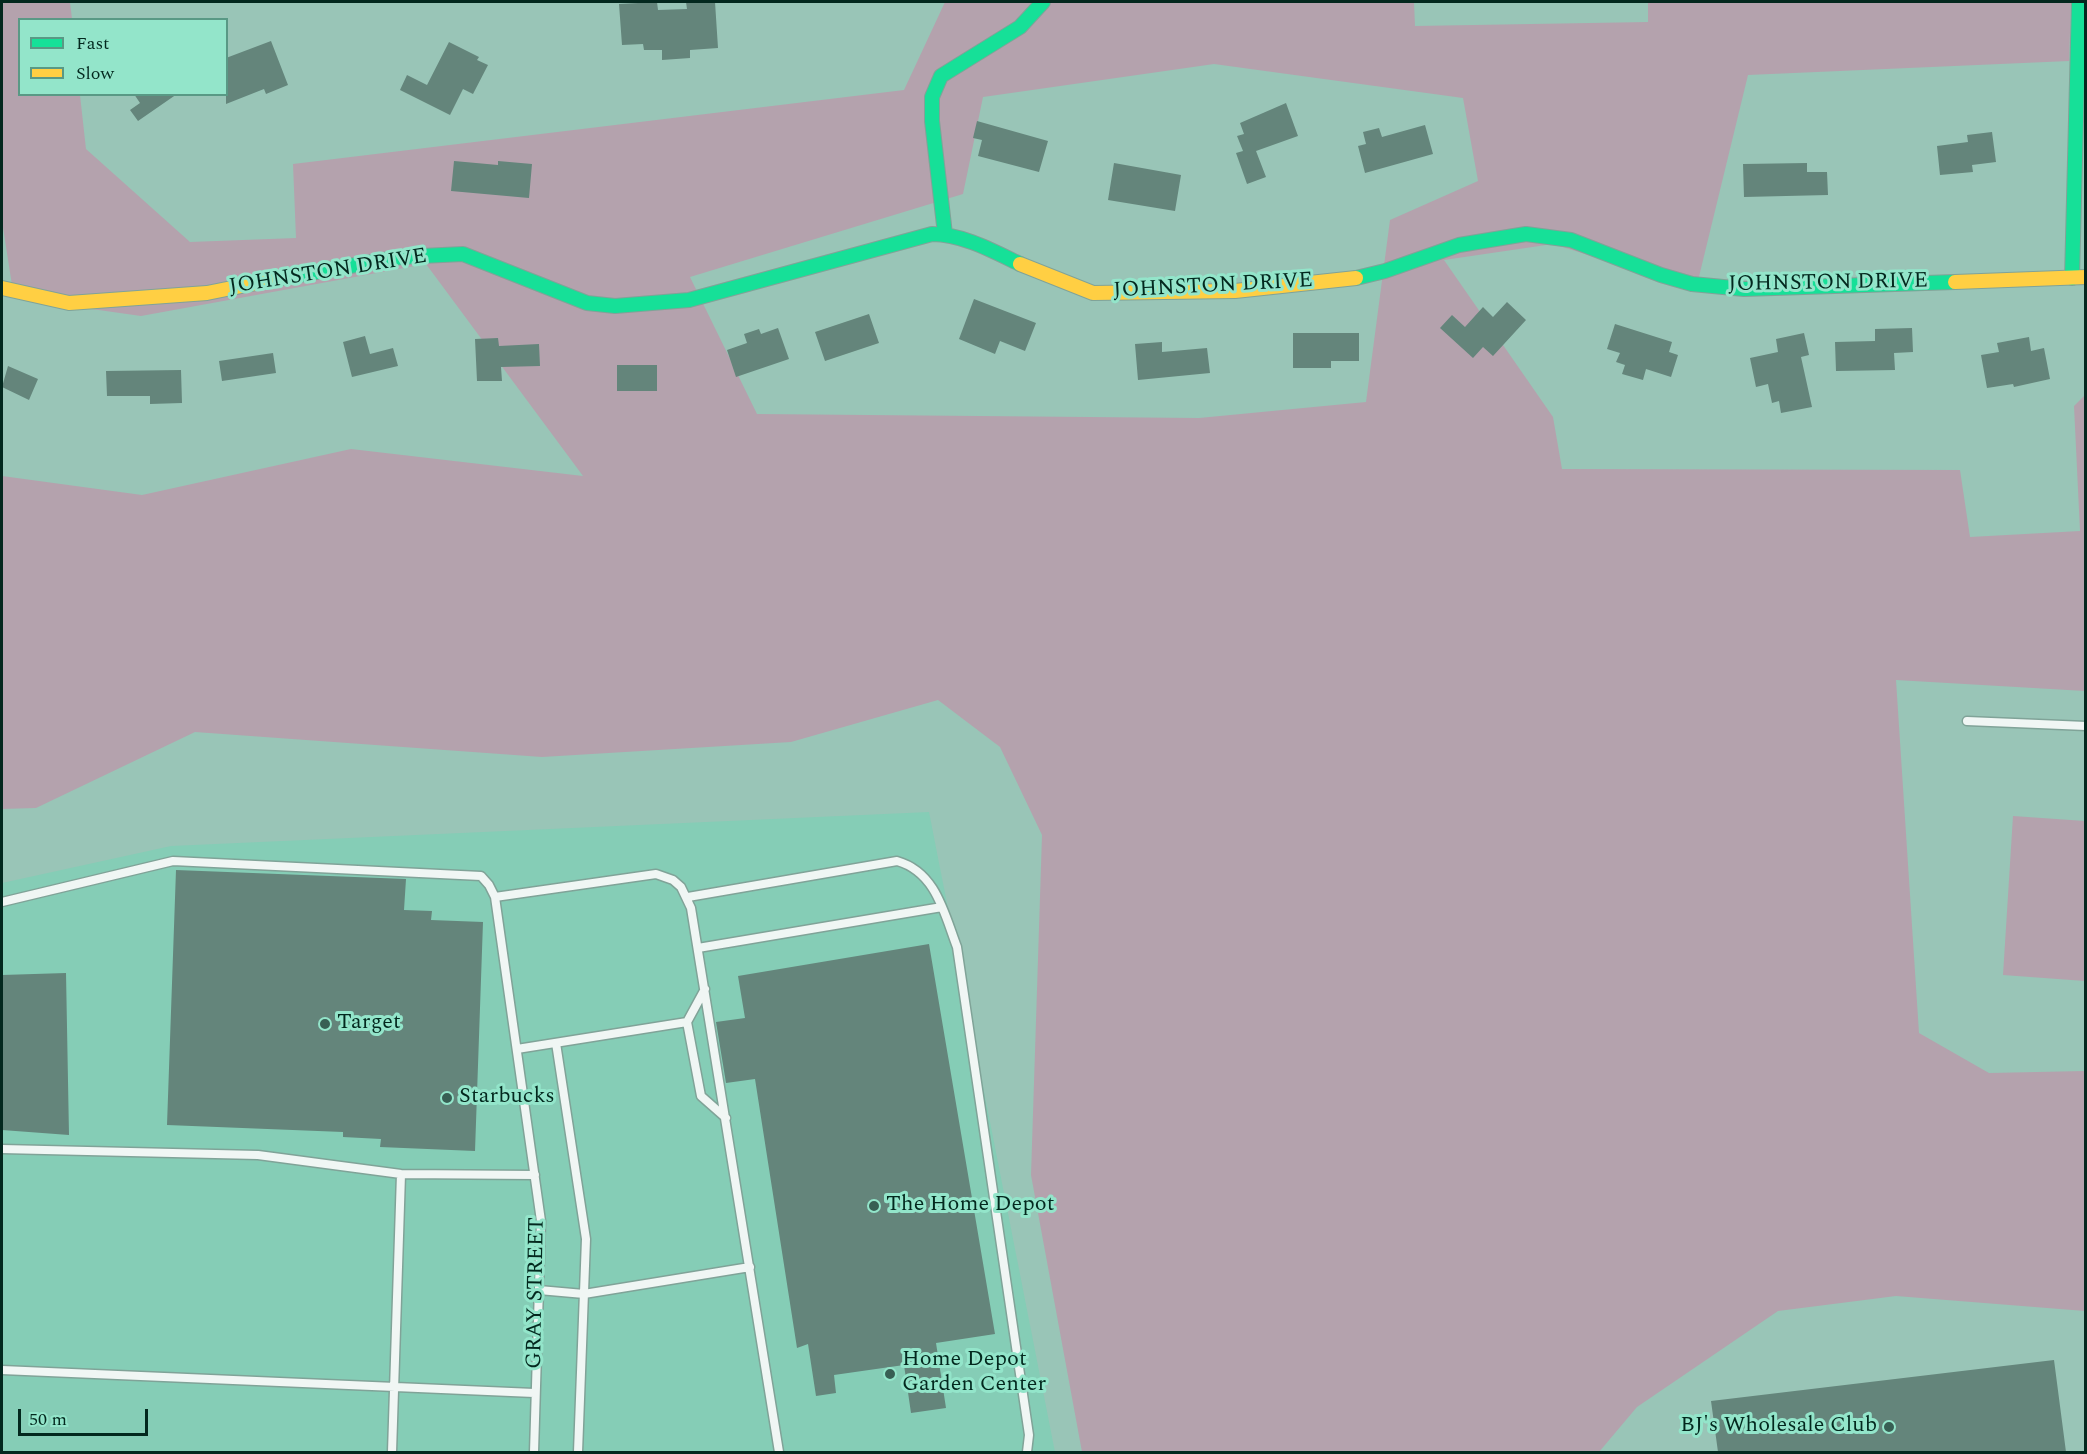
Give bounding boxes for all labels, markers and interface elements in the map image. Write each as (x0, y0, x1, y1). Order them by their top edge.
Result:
legend (18, 18, 228, 96)
text: Fast (76, 30, 109, 57)
text: Slow (76, 60, 114, 87)
street label: JOHNSTON DRIVE (227, 244, 429, 302)
street label: JOHNSTON DRIVE (1113, 269, 1313, 305)
street label: JOHNSTON DRIVE (1728, 269, 1928, 299)
place label: Target (337, 1011, 401, 1037)
marker: Target (318, 1017, 332, 1031)
place label: Starbucks (459, 1085, 555, 1111)
marker: Starbucks (440, 1091, 454, 1105)
place label: The Home Depot (886, 1193, 1054, 1219)
marker: The Home Depot (867, 1199, 881, 1213)
street label: GRAY STREET (522, 1217, 552, 1369)
place label: Home Depot Garden Center (902, 1348, 1046, 1400)
marker: Home Depot Garden Center (883, 1367, 897, 1381)
scale bar (21, 1397, 152, 1435)
text: 50 m (29, 1406, 67, 1433)
place label: BJ's Wholesale Club (1680, 1414, 1877, 1440)
marker: BJ's Wholesale Club (1882, 1420, 1896, 1434)

